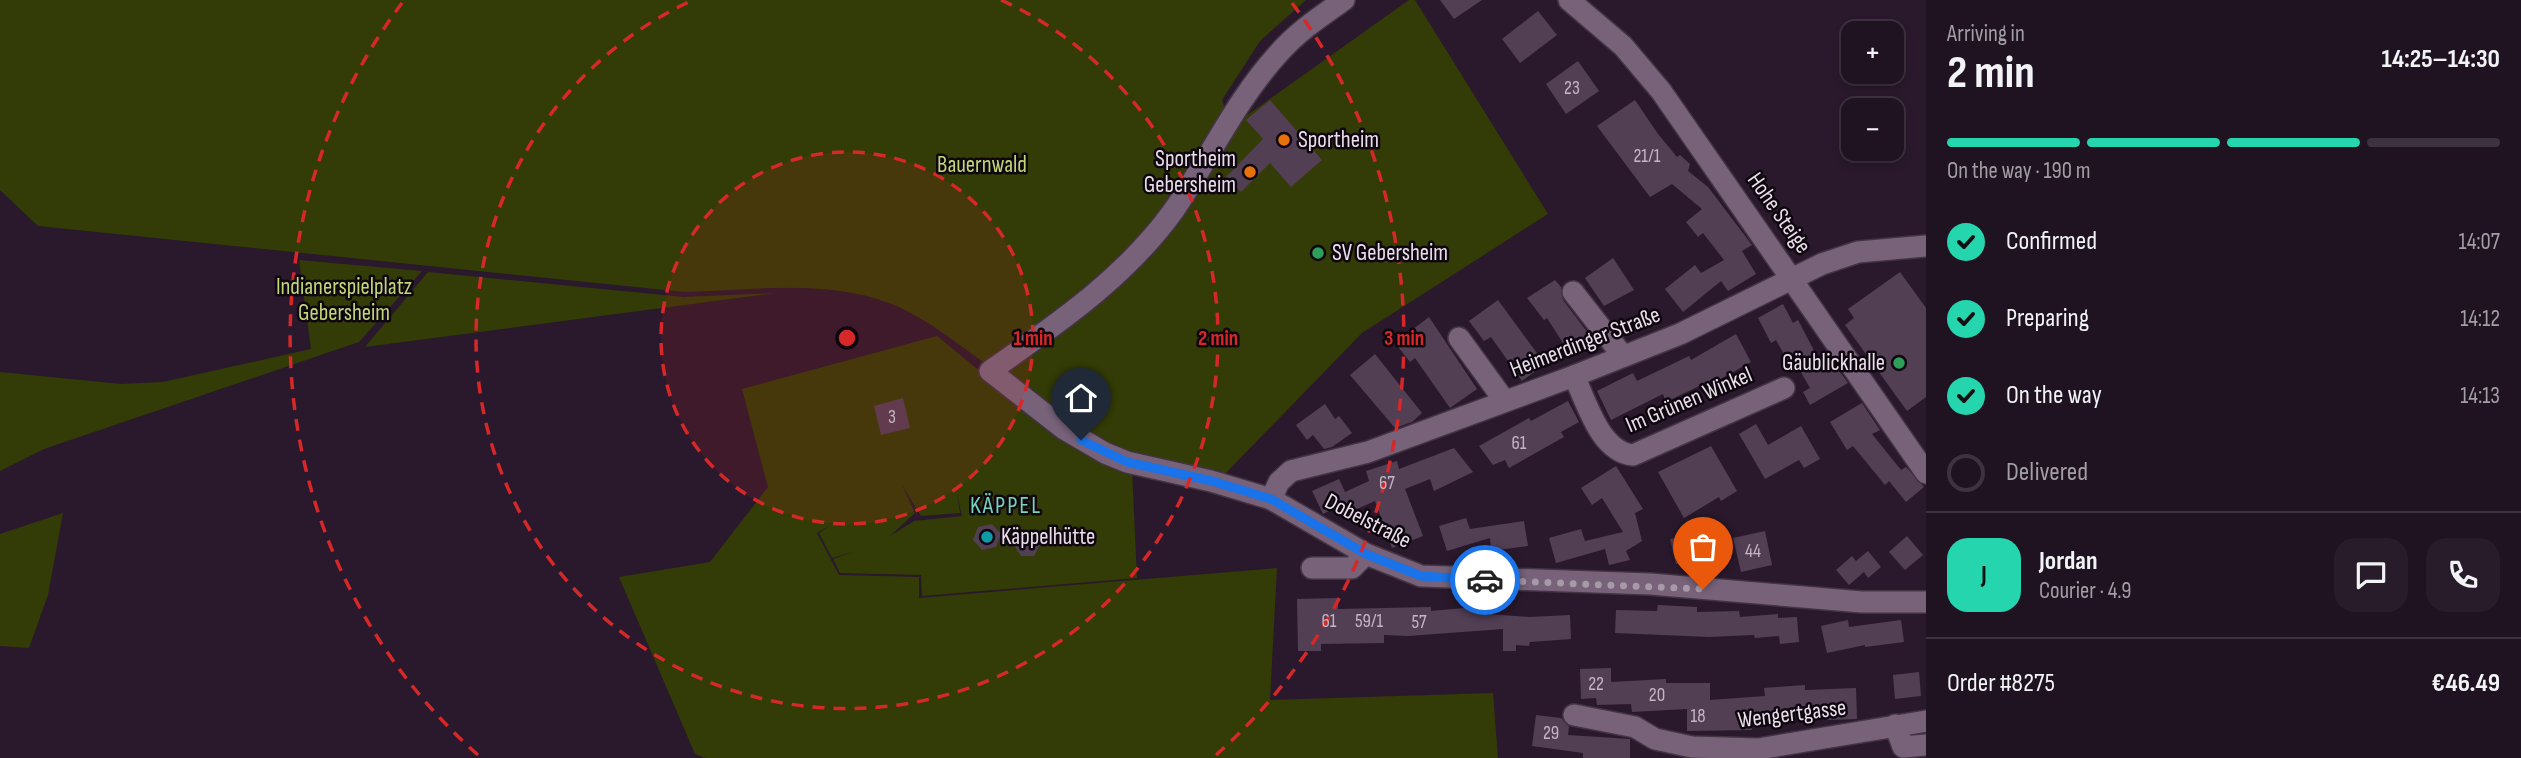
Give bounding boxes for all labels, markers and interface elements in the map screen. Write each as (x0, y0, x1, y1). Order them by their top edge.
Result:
text: Arriving in (1947, 20, 2025, 48)
map controls (1841, 21, 1904, 161)
button: + (1841, 21, 1904, 84)
text: 14:25–14:30 (2382, 44, 2500, 75)
text: 2 min (1947, 46, 2035, 101)
house number: 23 (1564, 77, 1580, 100)
button: − (1841, 98, 1904, 161)
place label: Sportheim (1298, 126, 1379, 154)
marker: Sportheim (1276, 132, 1292, 148)
place label: Sportheim Gebersheim (1144, 145, 1236, 199)
house number: 21/1 (1633, 145, 1661, 168)
park label: Bauernwald (937, 151, 1027, 179)
text: On the way · 190 m (1947, 157, 2090, 185)
marker: Sportheim Gebersheim (1242, 164, 1258, 180)
street label: Hohe Steige (1741, 167, 1817, 259)
icon: check (1947, 223, 1985, 261)
text: Confirmed (2006, 226, 2097, 257)
text: 14:07 (2459, 228, 2500, 256)
place label: SV Gebersheim (1332, 239, 1448, 267)
marker: SV Gebersheim (1310, 245, 1326, 261)
park label: Indianerspielplatz Gebersheim (276, 273, 412, 327)
icon: check (1947, 300, 1985, 338)
street label: Heimerdinger Straße (1506, 301, 1664, 383)
text: Preparing (2006, 303, 2089, 334)
text: 14:12 (2460, 305, 2500, 333)
centre of rings (835, 326, 859, 350)
text: 1 min (1013, 326, 1053, 351)
text: 2 min (1198, 326, 1238, 351)
text: 3 min (1384, 326, 1424, 351)
place label: Gäublickhalle (1782, 349, 1885, 377)
marker: Gäublickhalle (1891, 355, 1907, 371)
street label: Im Grünen Winkel (1622, 361, 1756, 439)
pin (1051, 368, 1111, 440)
icon: check (1947, 377, 1985, 415)
icon: home (1062, 379, 1100, 417)
text: On the way (2006, 380, 2102, 411)
text: 14:13 (2460, 382, 2500, 410)
house number: 3 (888, 406, 896, 429)
house number: 61 (1512, 432, 1527, 455)
text: Delivered (2006, 457, 2088, 488)
house number: 67 (1379, 472, 1395, 495)
street label: Dobelstraße (1320, 487, 1416, 555)
district label: KÄPPEL (970, 491, 1042, 520)
pin (1673, 517, 1733, 589)
place label: Käppelhütte (1001, 523, 1095, 551)
icon: bag (1684, 528, 1722, 566)
marker: Käppelhütte (979, 529, 995, 545)
button: chat (2334, 538, 2408, 612)
button: phone (2426, 538, 2500, 612)
house number: 44 (1745, 540, 1761, 563)
courier (1450, 545, 1520, 615)
text: Jordan (2039, 546, 2097, 577)
text: J (1981, 560, 1987, 591)
icon: car (1466, 561, 1504, 599)
text: Courier · 4.9 (2039, 577, 2131, 605)
house number: 61 (1322, 610, 1337, 633)
house number: 59/1 (1355, 610, 1383, 633)
house number: 57 (1411, 611, 1427, 634)
text: Order #8275 (1947, 668, 2055, 699)
text: €46.49 (2432, 668, 2500, 699)
house number: 22 (1588, 673, 1604, 696)
house number: 20 (1649, 684, 1665, 707)
street label: Wengertgasse (1736, 693, 1848, 735)
house number: 18 (1691, 705, 1705, 728)
house number: 29 (1543, 722, 1559, 745)

